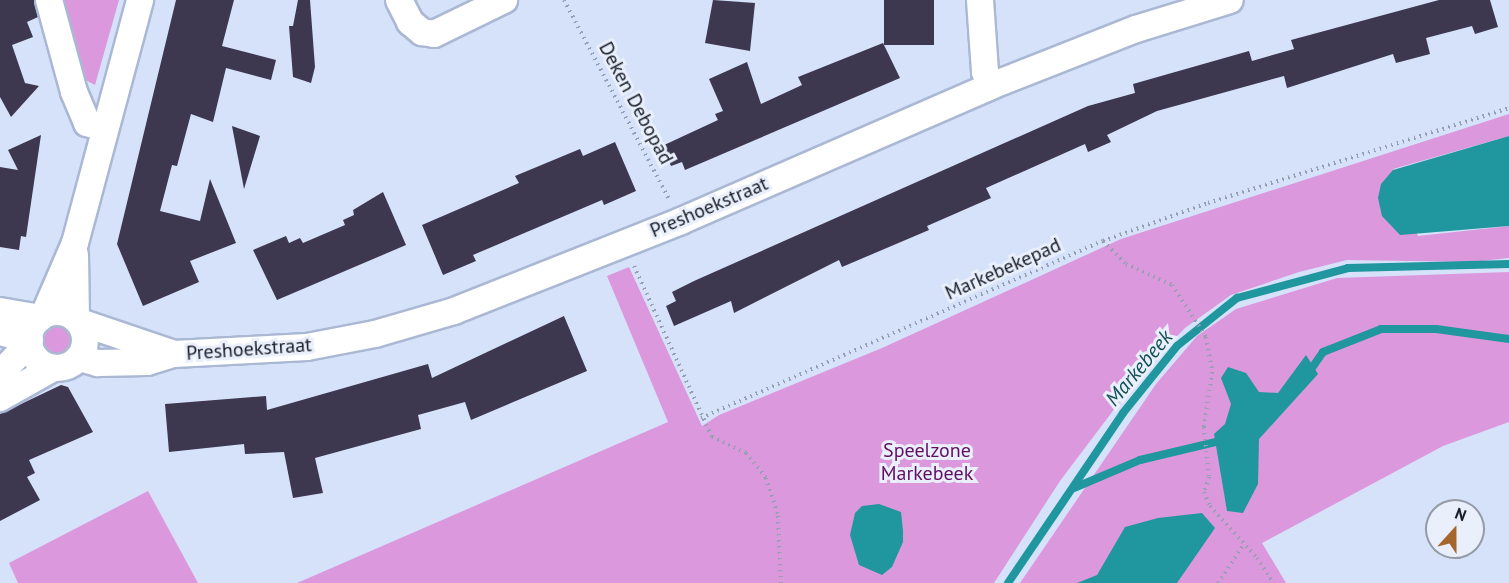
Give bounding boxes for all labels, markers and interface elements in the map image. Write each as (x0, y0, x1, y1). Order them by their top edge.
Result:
street label: Deken Debopad (594, 38, 678, 168)
street label: Preshoekstraat (646, 171, 772, 243)
street label: Markebekepad (941, 233, 1065, 305)
water label: Markebeek (1100, 325, 1178, 411)
street label: Preshoekstraat (185, 333, 313, 365)
park label: Speelzone Markebeek (881, 438, 973, 485)
north arrow (1425, 499, 1485, 559)
text: N (1452, 503, 1469, 525)

